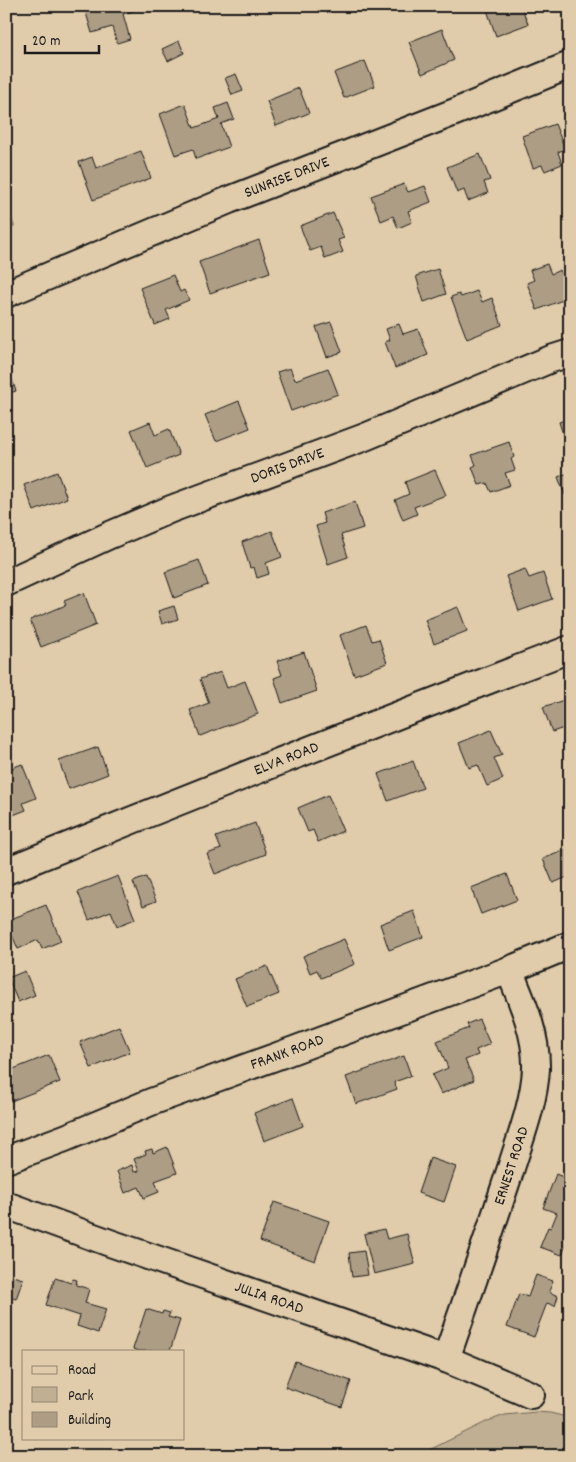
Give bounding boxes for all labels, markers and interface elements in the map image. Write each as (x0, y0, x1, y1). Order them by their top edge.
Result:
scale bar (25, 22, 99, 54)
text: 20 m (32, 31, 60, 53)
street label: SUNRISE DRIVE (241, 150, 333, 204)
street label: DORIS DRIVE (247, 441, 328, 490)
street label: ELVA ROAD (251, 736, 322, 782)
street label: FRANK ROAD (247, 1028, 327, 1076)
street label: ERNEST ROAD (488, 1124, 535, 1208)
street label: JULIA ROAD (232, 1275, 307, 1320)
legend (22, 1350, 185, 1440)
text: Road (68, 1360, 96, 1382)
text: Park (68, 1386, 94, 1408)
text: Building (68, 1410, 111, 1432)

